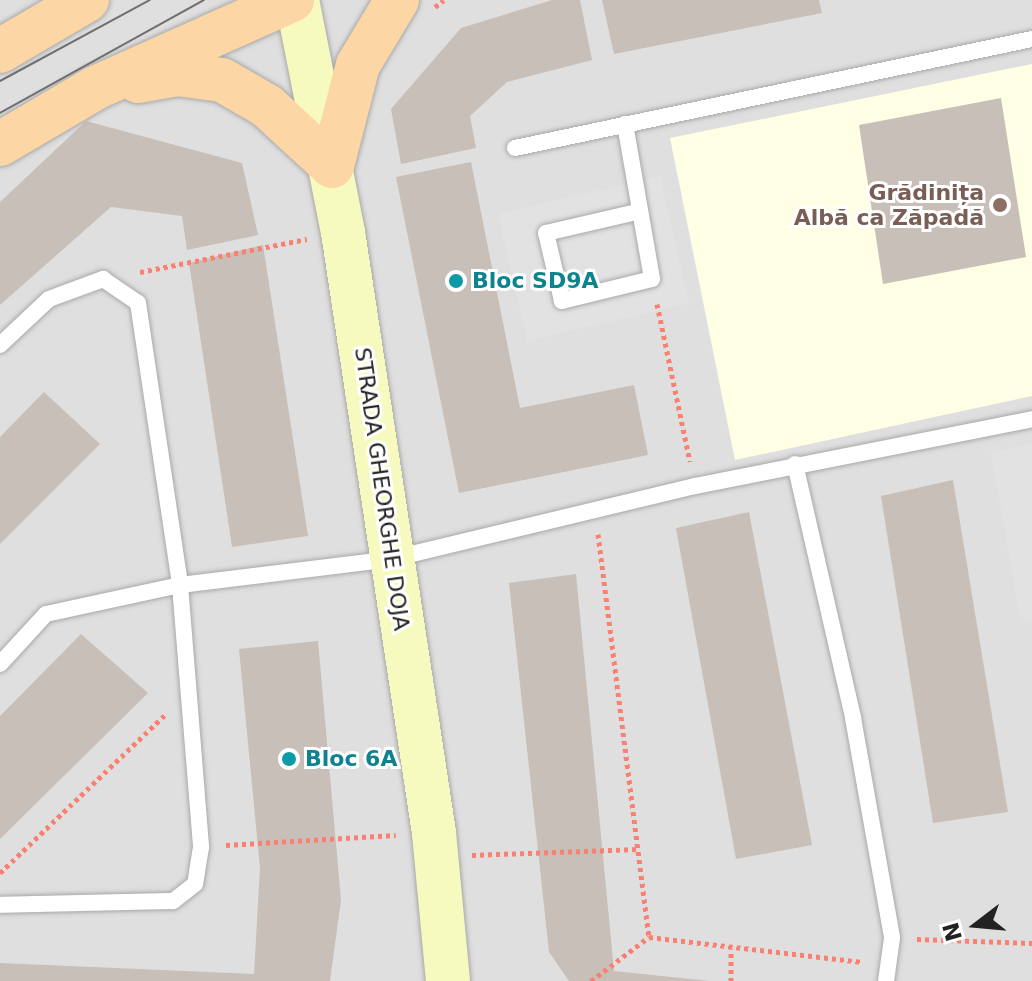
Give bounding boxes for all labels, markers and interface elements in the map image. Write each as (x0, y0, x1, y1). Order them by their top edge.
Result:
place label: Grădinița Albă ca Zăpadă (794, 179, 984, 230)
marker: Grădinița Albă ca Zăpadă (991, 196, 1009, 214)
place label: Bloc SD9A (472, 268, 599, 294)
marker: Bloc SD9A (447, 272, 465, 290)
street label: STRADA GHEORGHE DOJA (349, 346, 415, 632)
place label: Bloc 6A (305, 746, 397, 772)
marker: Bloc 6A (280, 750, 298, 768)
north arrow (936, 885, 1016, 965)
text: N (938, 919, 967, 944)

